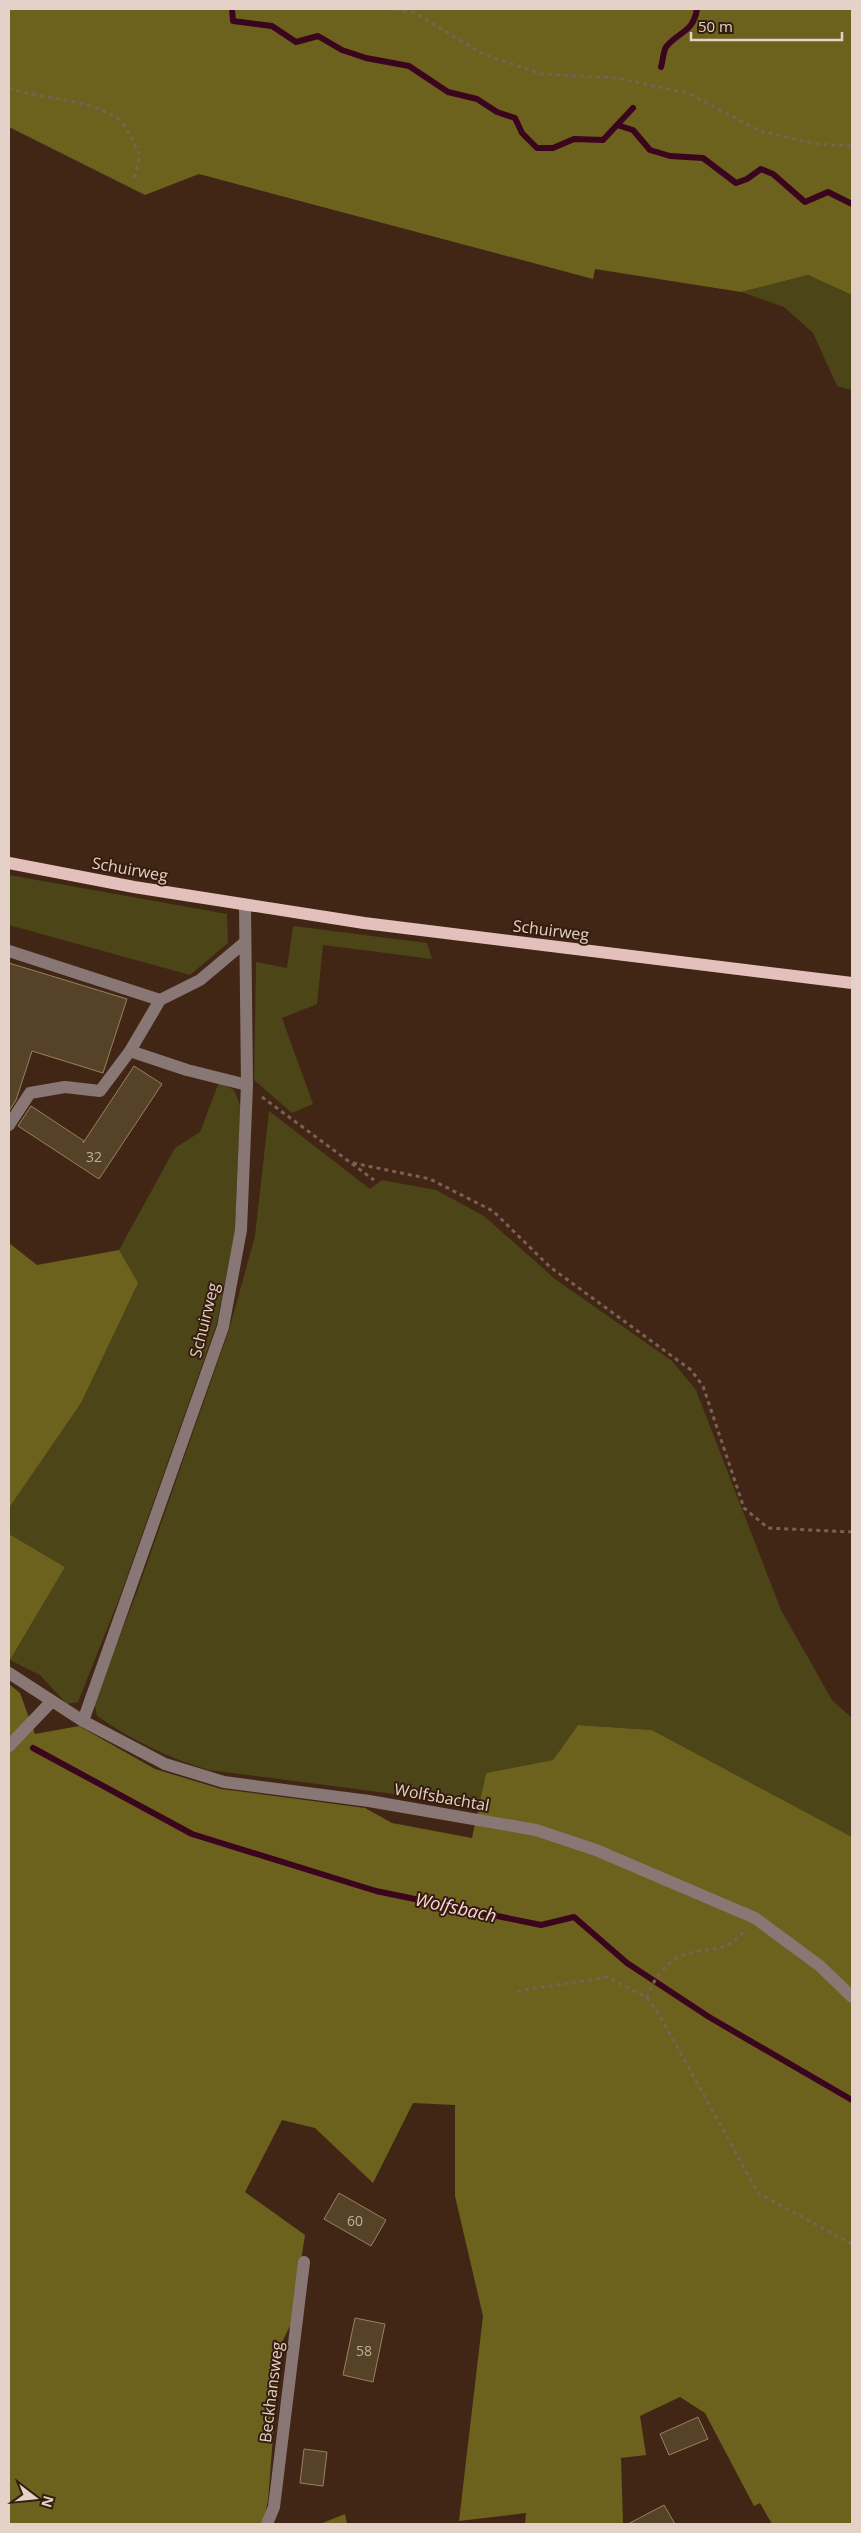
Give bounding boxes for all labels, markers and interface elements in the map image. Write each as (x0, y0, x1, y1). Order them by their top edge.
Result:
scale bar (691, 10, 842, 42)
text: 50 m (698, 16, 733, 36)
street label: Schuirweg (90, 852, 170, 887)
street label: Schuirweg (512, 914, 591, 946)
house number: 32 (86, 1147, 102, 1166)
street label: Schuirweg (184, 1280, 224, 1360)
street label: Wolfsbachtal (393, 1778, 491, 1816)
water label: Wolfsbach (413, 1887, 499, 1927)
house number: 60 (347, 2211, 363, 2230)
street label: Beckhansweg (254, 2340, 288, 2444)
house number: 58 (356, 2341, 372, 2360)
north arrow (10, 2473, 60, 2523)
text: N (37, 2494, 59, 2510)

